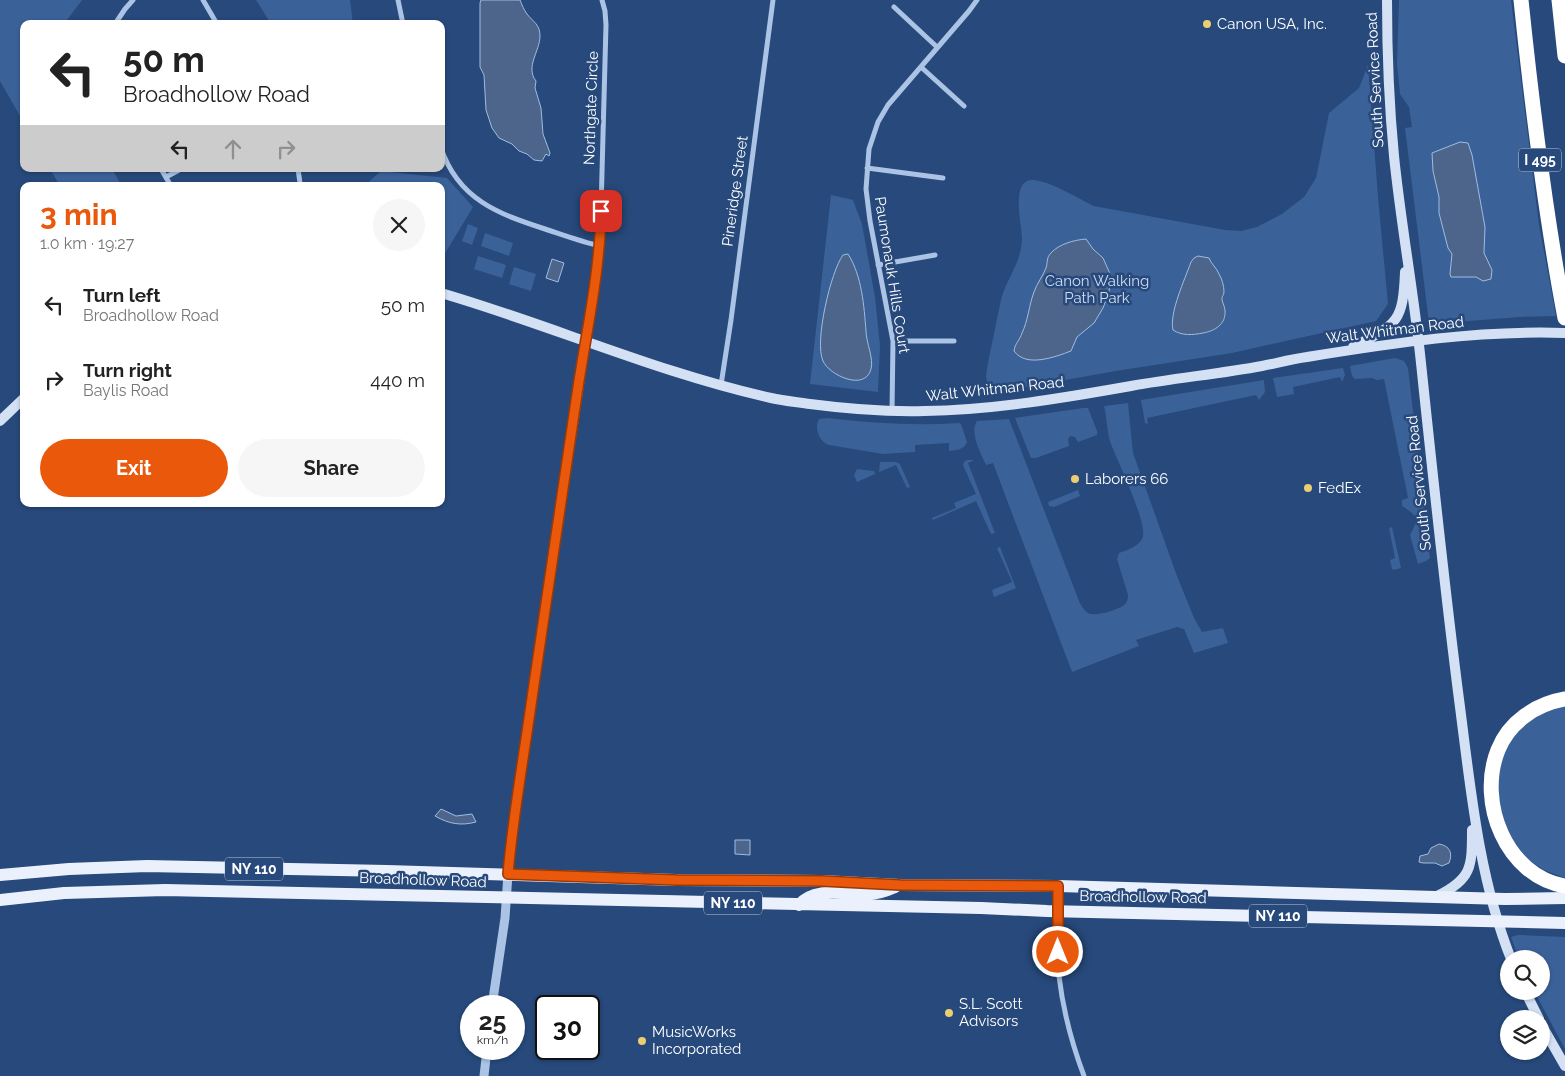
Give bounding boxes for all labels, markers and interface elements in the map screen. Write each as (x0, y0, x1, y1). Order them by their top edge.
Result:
street label: South Service Road (1362, 12, 1388, 148)
place label: Canon USA, Inc. (1217, 15, 1327, 33)
marker: Canon USA, Inc. (1201, 18, 1213, 30)
text: 50 m (123, 39, 205, 80)
icon: left (40, 40, 105, 105)
street label: Northgate Circle (580, 51, 602, 165)
text: Broadhollow Road (123, 81, 310, 107)
icon: left (166, 135, 194, 163)
icon: ahead (219, 135, 247, 163)
icon: right (272, 135, 300, 163)
street label: Pineridge Street (718, 135, 752, 247)
road number: I 495 (1519, 148, 1561, 172)
pin (580, 190, 622, 232)
street label: Paumonauk Hills Court (871, 195, 913, 355)
text: 3 min (40, 197, 118, 232)
icon: arrive (587, 197, 615, 225)
button: close (373, 199, 425, 251)
text: 1.0 km · 19:27 (40, 234, 134, 253)
park label: Canon Walking Path Park (1045, 272, 1149, 307)
text: Turn left (83, 284, 160, 306)
icon: left (40, 291, 68, 319)
text: 50 m (381, 294, 425, 316)
text: Broadhollow Road (83, 306, 219, 325)
street label: Walt Whitman Road (1325, 313, 1465, 347)
text: Turn right (83, 359, 172, 381)
icon: right (40, 366, 68, 394)
text: 440 m (370, 369, 425, 391)
street label: Walt Whitman Road (925, 373, 1065, 405)
text: Baylis Road (83, 381, 169, 400)
street label: South Service Road (1403, 415, 1435, 551)
button: Exit (40, 439, 228, 497)
button: Share (238, 439, 425, 497)
place label: Laborers 66 (1085, 470, 1168, 488)
marker: Laborers 66 (1069, 473, 1081, 485)
place label: FedEx (1318, 479, 1362, 497)
marker: FedEx (1302, 482, 1314, 494)
road number: NY 110 (225, 858, 283, 881)
street label: Broadhollow Road (359, 869, 487, 891)
street label: Broadhollow Road (1079, 887, 1207, 907)
road number: NY 110 (704, 891, 762, 914)
road number: NY 110 (1249, 904, 1307, 928)
position arrow (1031, 925, 1083, 977)
map controls (1500, 950, 1550, 1060)
button: search (1500, 950, 1550, 1000)
speed limit sign: 30 (535, 995, 600, 1060)
place label: S.L. Scott Advisors (959, 995, 1022, 1030)
text: 25 (479, 1006, 506, 1036)
marker: S.L. Scott Advisors (943, 1007, 955, 1019)
button: layers (1500, 1010, 1550, 1060)
place label: MusicWorks Incorporated (652, 1023, 741, 1058)
text: km/h (477, 1033, 508, 1047)
marker: MusicWorks Incorporated (636, 1035, 648, 1047)

